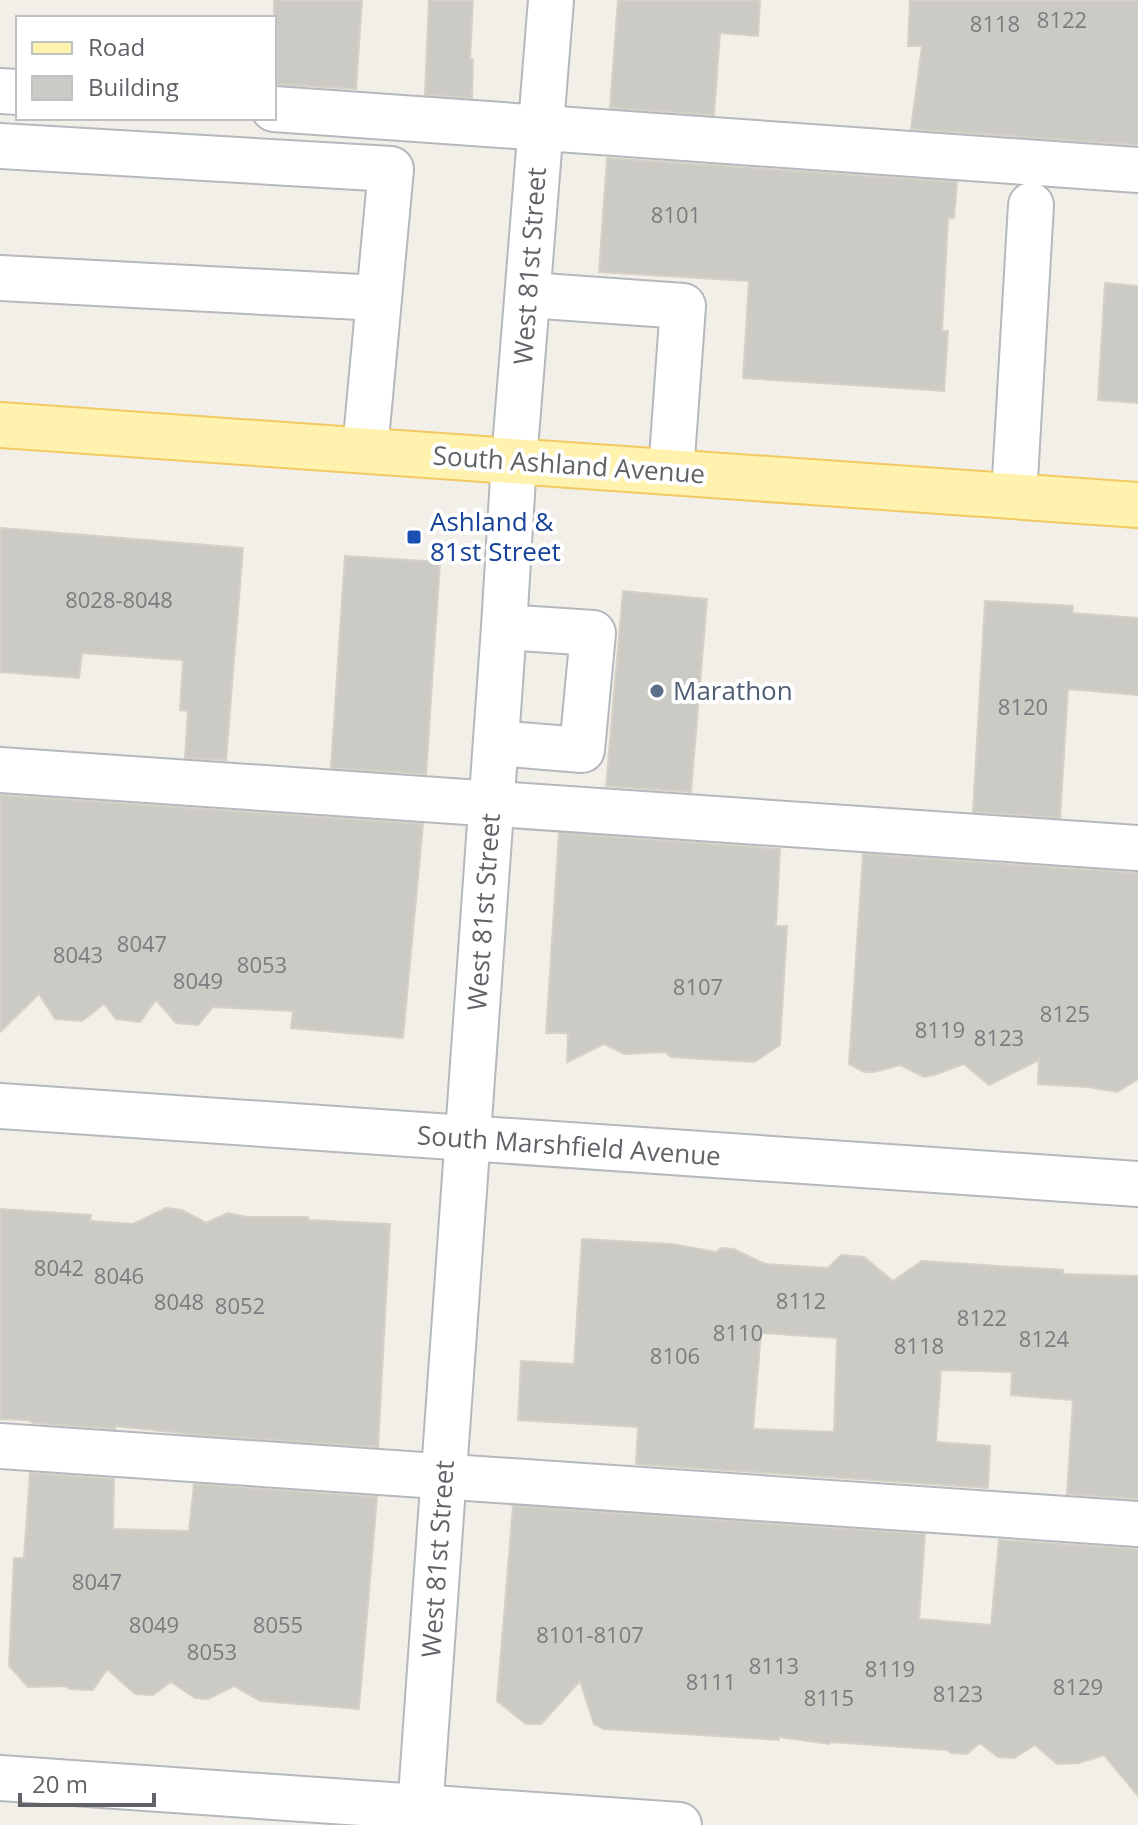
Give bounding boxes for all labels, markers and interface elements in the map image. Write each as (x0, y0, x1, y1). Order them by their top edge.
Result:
house number: 8122 (1037, 4, 1087, 34)
house number: 8118 (970, 8, 1020, 38)
legend (16, 16, 276, 120)
text: Road (88, 30, 145, 63)
text: Building (88, 70, 179, 103)
street label: West 81st Street (504, 166, 554, 366)
house number: 8101 (651, 199, 701, 229)
street label: South Ashland Avenue (432, 437, 706, 491)
place label: Ashland & 81st Street (430, 503, 561, 569)
marker: Ashland & 81st Street (405, 528, 423, 546)
house number: 8028-8048 (65, 584, 173, 614)
place label: Marathon (673, 672, 793, 708)
marker: Marathon (648, 682, 666, 700)
house number: 8120 (998, 691, 1048, 721)
street label: West 81st Street (458, 812, 508, 1012)
house number: 8047 (117, 928, 167, 958)
house number: 8043 (53, 939, 103, 969)
house number: 8053 (237, 949, 287, 979)
house number: 8049 (173, 965, 223, 995)
house number: 8107 (673, 971, 723, 1001)
house number: 8125 (1040, 998, 1090, 1028)
house number: 8119 (915, 1014, 965, 1044)
house number: 8123 (974, 1022, 1024, 1052)
street label: South Marshfield Avenue (416, 1116, 722, 1174)
house number: 8042 (34, 1252, 84, 1282)
house number: 8046 (94, 1260, 144, 1290)
house number: 8112 (776, 1285, 826, 1315)
house number: 8048 (154, 1286, 204, 1316)
house number: 8052 (215, 1290, 265, 1320)
house number: 8122 (957, 1302, 1007, 1332)
house number: 8110 (713, 1317, 763, 1347)
house number: 8124 (1019, 1323, 1070, 1353)
house number: 8118 (894, 1330, 944, 1360)
house number: 8106 (650, 1340, 700, 1370)
street label: West 81st Street (412, 1459, 462, 1659)
house number: 8047 (72, 1566, 122, 1596)
house number: 8049 (129, 1609, 179, 1639)
house number: 8055 (253, 1609, 303, 1639)
house number: 8101-8107 (536, 1619, 644, 1649)
house number: 8053 (187, 1636, 237, 1666)
house number: 8113 (749, 1650, 799, 1680)
house number: 8119 (865, 1653, 915, 1683)
house number: 8111 (686, 1666, 736, 1696)
house number: 8129 (1053, 1671, 1103, 1701)
house number: 8123 (933, 1678, 983, 1708)
house number: 8115 (804, 1682, 854, 1712)
scale bar (20, 1757, 154, 1807)
text: 20 m (32, 1767, 88, 1800)

